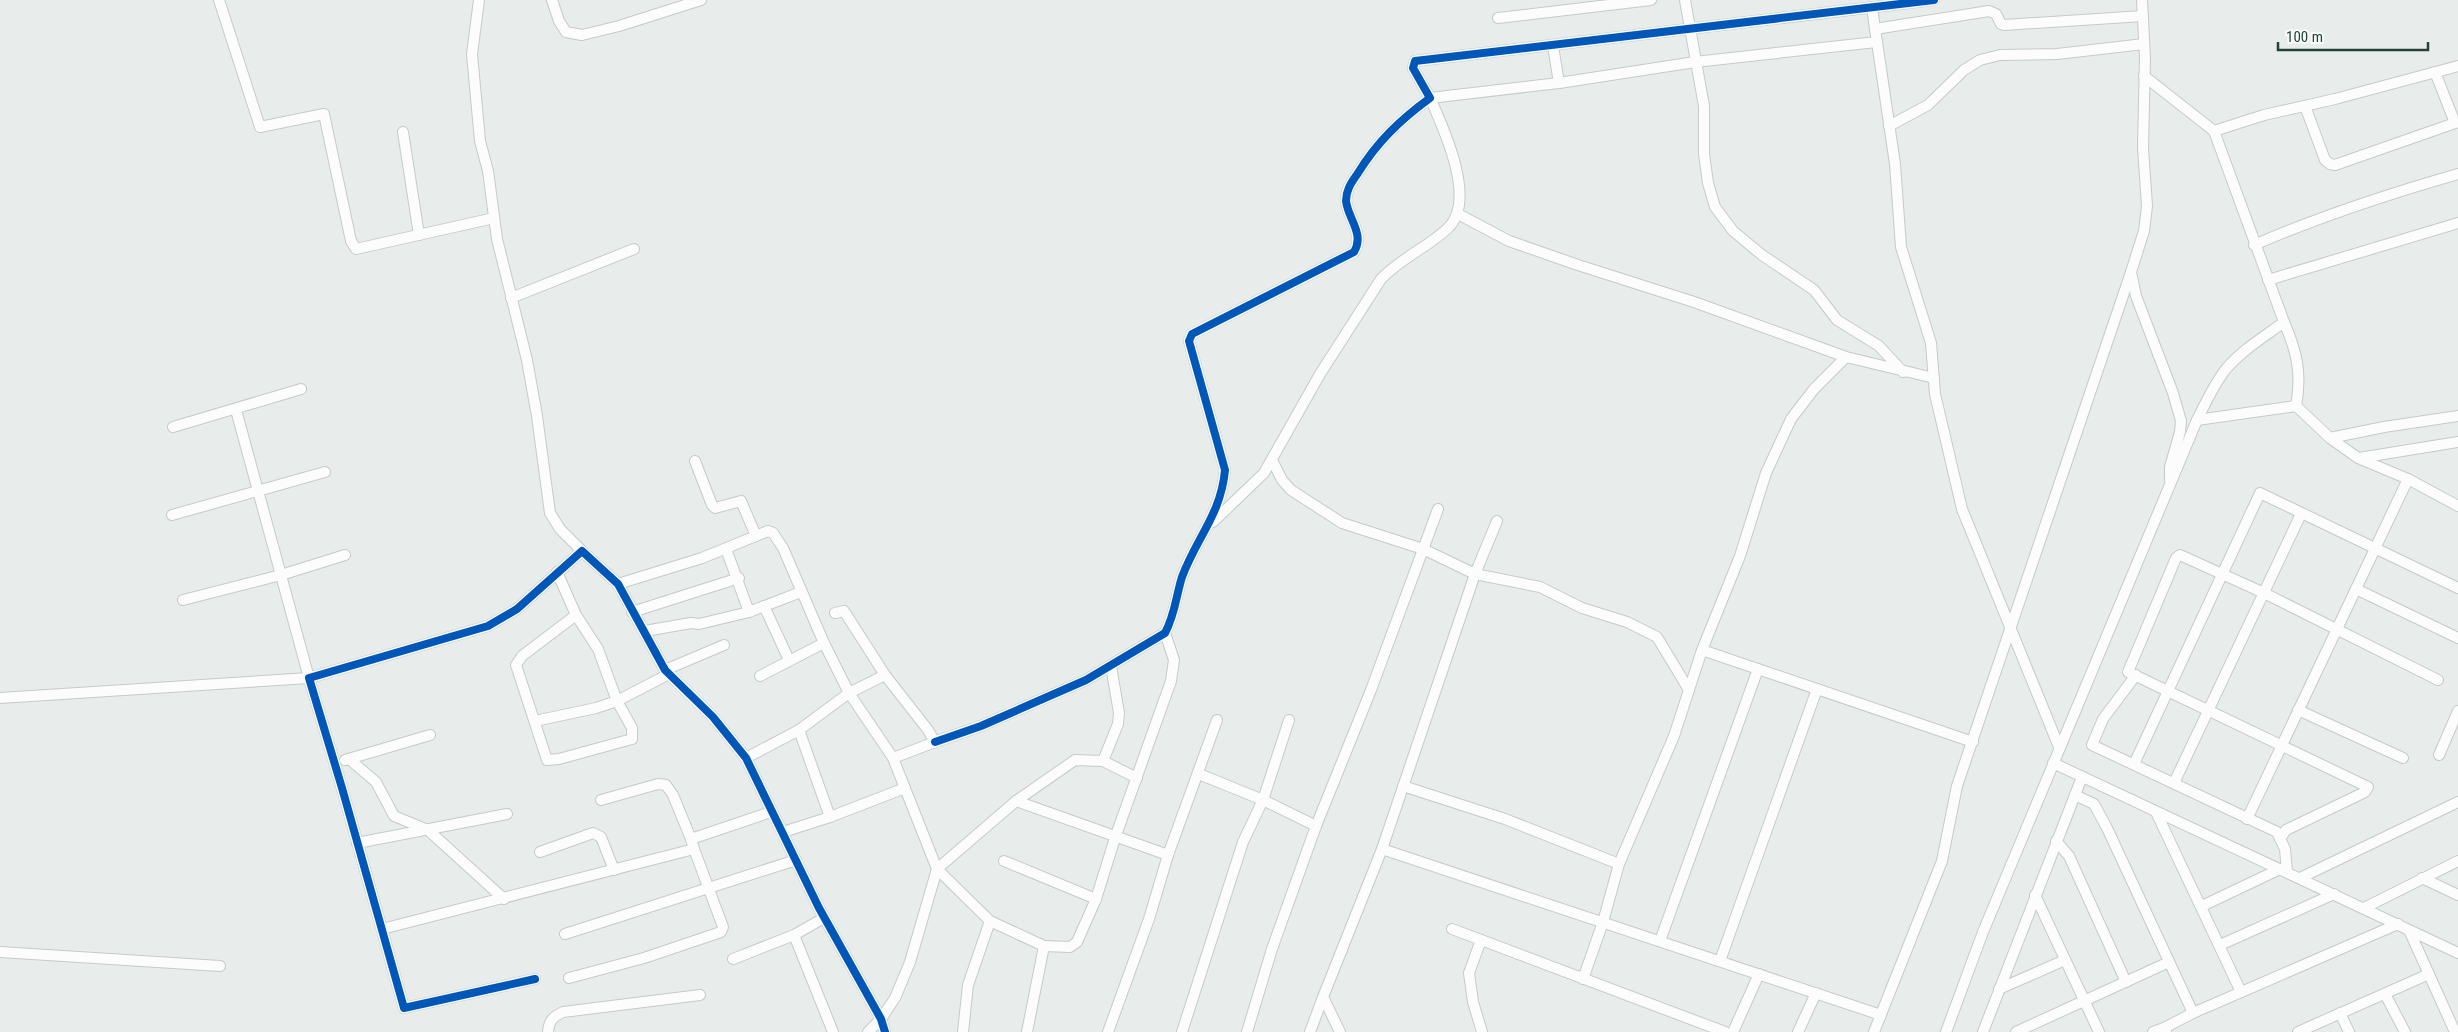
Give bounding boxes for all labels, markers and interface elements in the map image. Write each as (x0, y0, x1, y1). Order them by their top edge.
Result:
scale bar (2278, 20, 2428, 52)
text: 100 m (2286, 28, 2323, 46)

